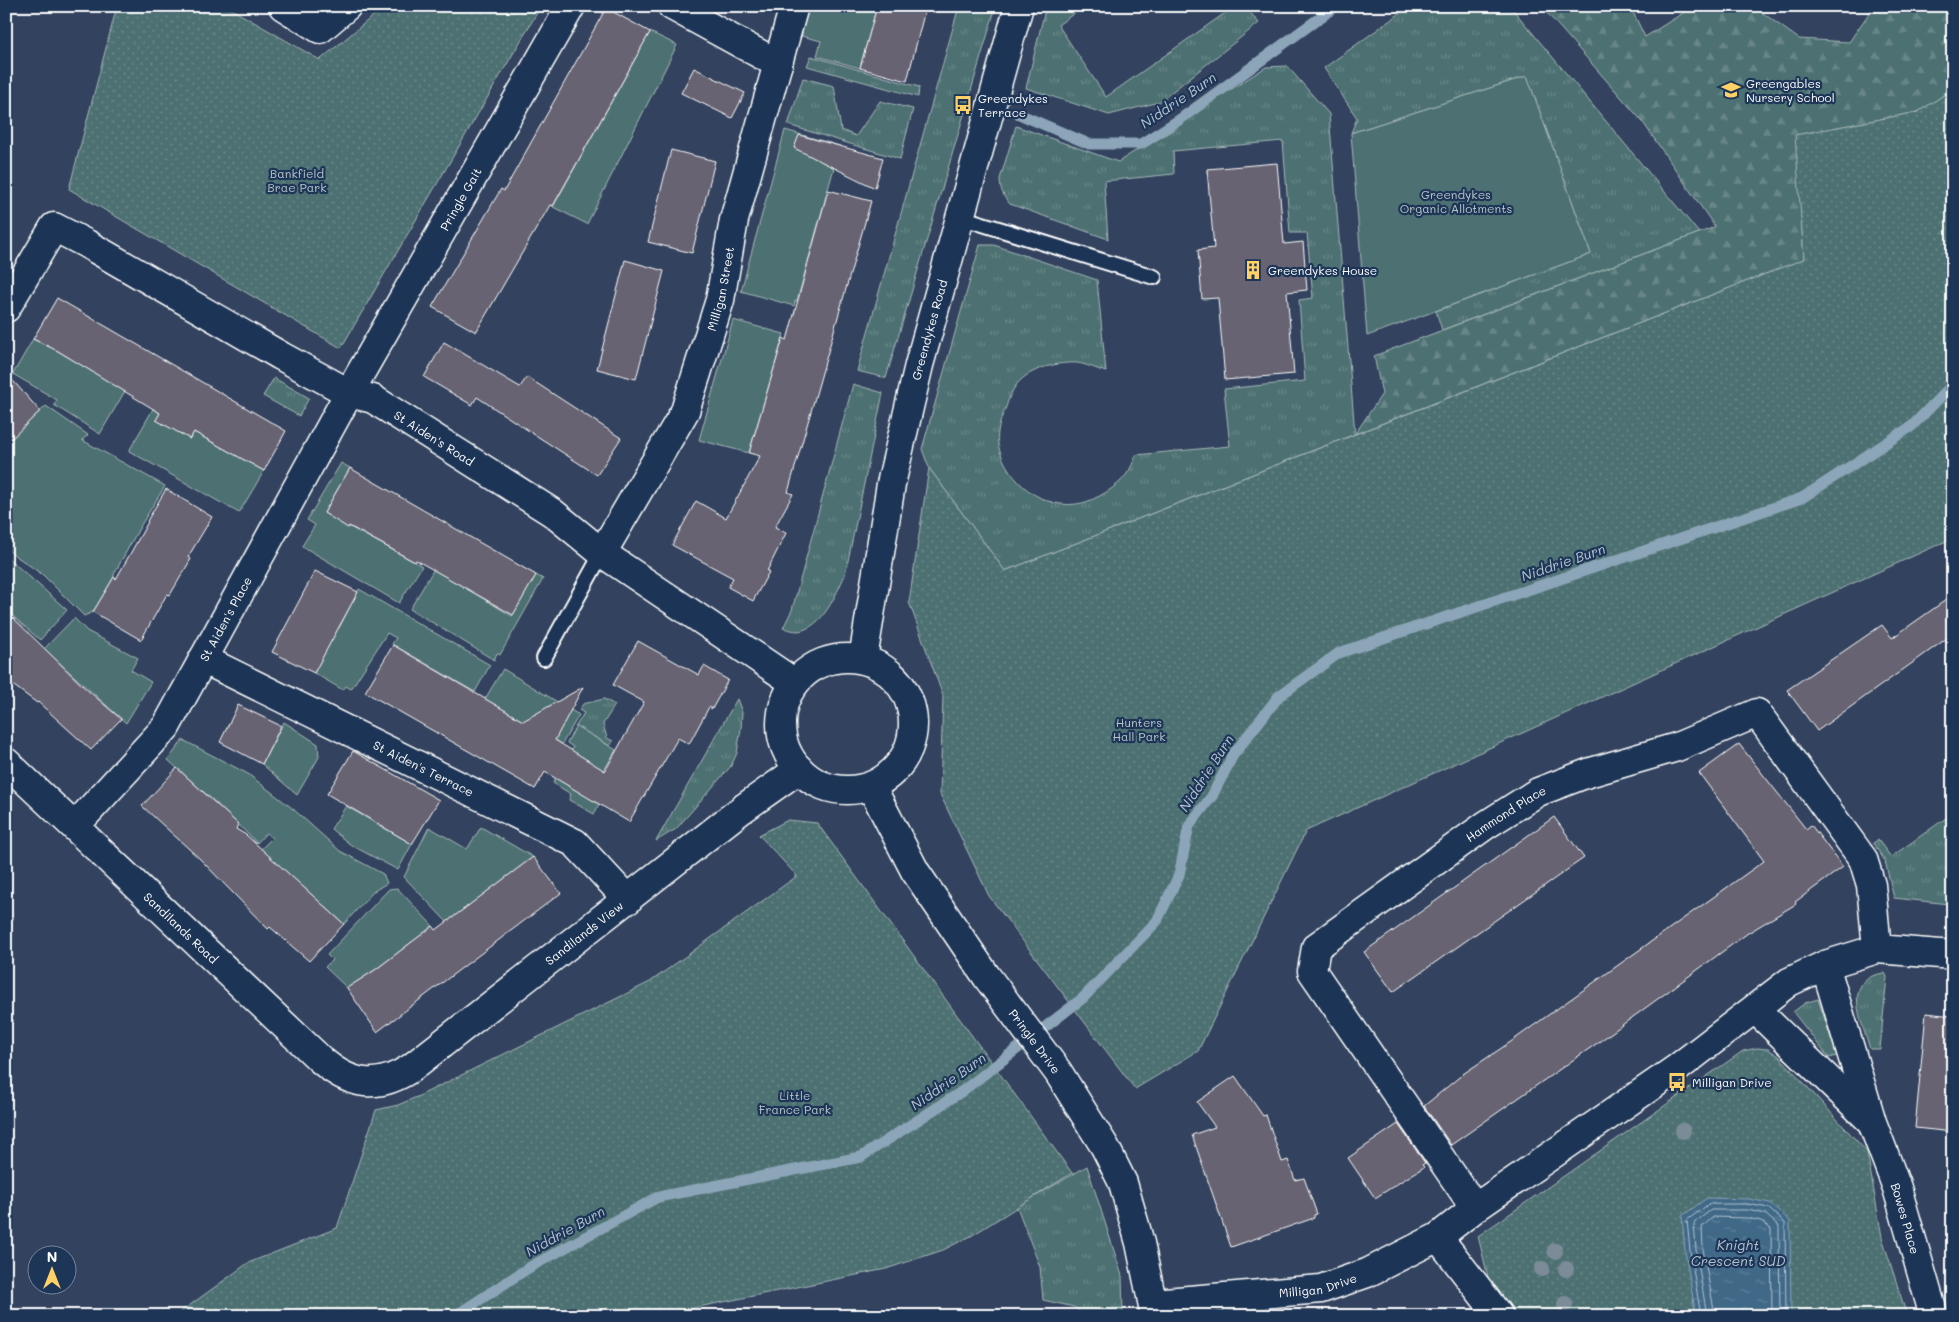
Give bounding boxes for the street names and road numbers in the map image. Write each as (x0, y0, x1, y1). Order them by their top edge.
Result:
street label: Pringle Gait (436, 164, 485, 233)
street label: Milligan Street (703, 245, 737, 333)
street label: Greendykes Road (908, 277, 951, 382)
street label: St Aiden's Road (391, 406, 478, 469)
street label: St Aiden's Place (196, 573, 255, 664)
street label: St Aiden's Terrace (371, 736, 476, 800)
street label: Hammond Place (1462, 782, 1548, 845)
street label: Sandilands Road (140, 889, 222, 967)
street label: Sandilands View (542, 897, 626, 968)
street label: Pringle Drive (1006, 1006, 1064, 1077)
street label: Bowes Place (1888, 1180, 1924, 1256)
street label: Milligan Drive (1278, 1269, 1359, 1300)

